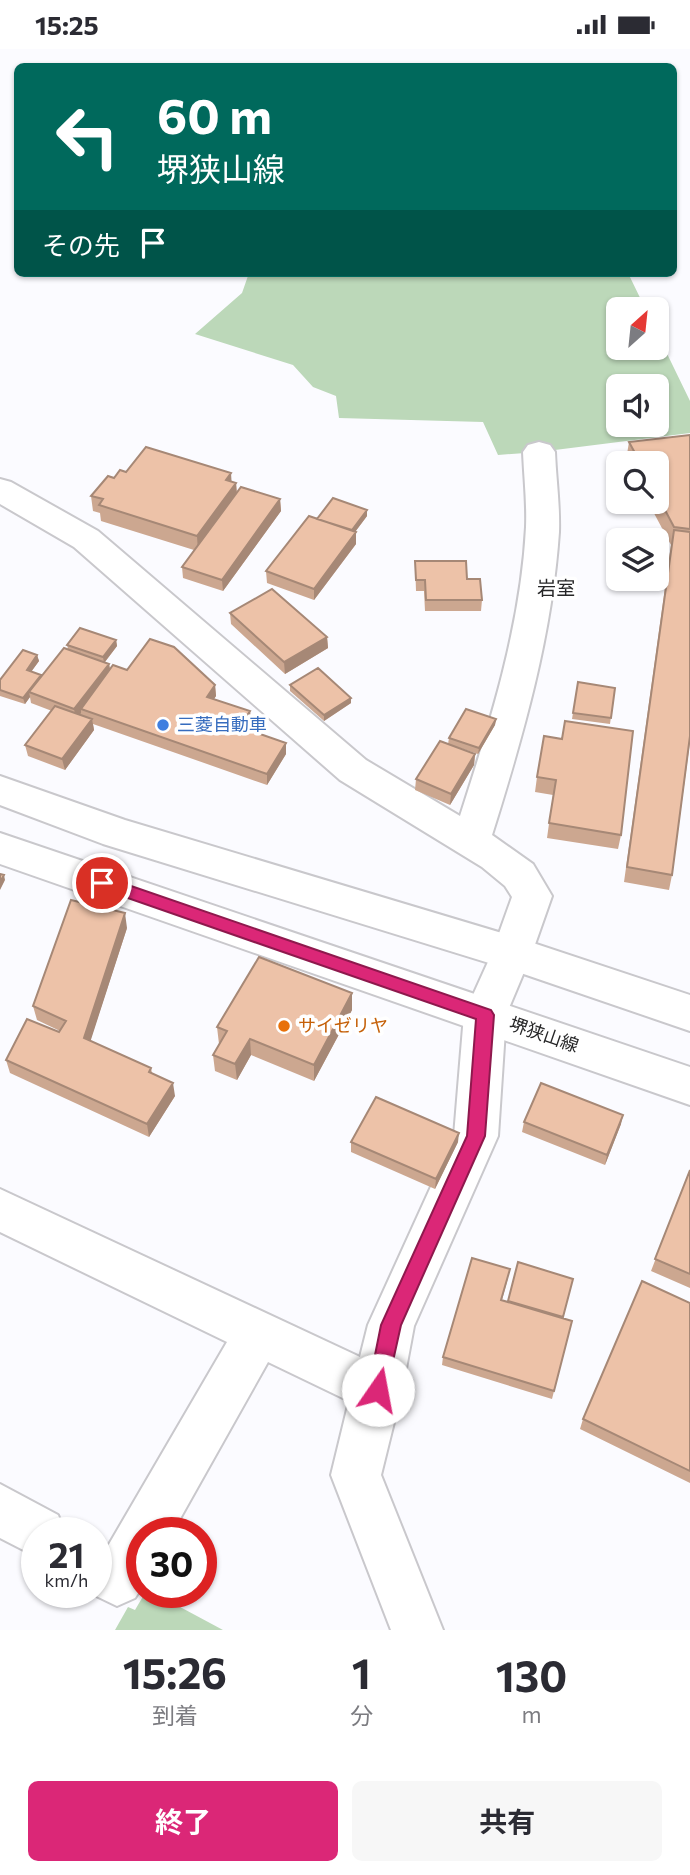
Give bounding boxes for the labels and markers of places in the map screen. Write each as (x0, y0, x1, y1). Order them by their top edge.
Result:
place label: 三菱自動車 (177, 713, 267, 735)
marker: 三菱自動車 (155, 717, 171, 733)
pin (72, 853, 132, 913)
place label: サイゼリヤ (298, 1014, 388, 1036)
marker: サイゼリヤ (276, 1018, 292, 1034)

